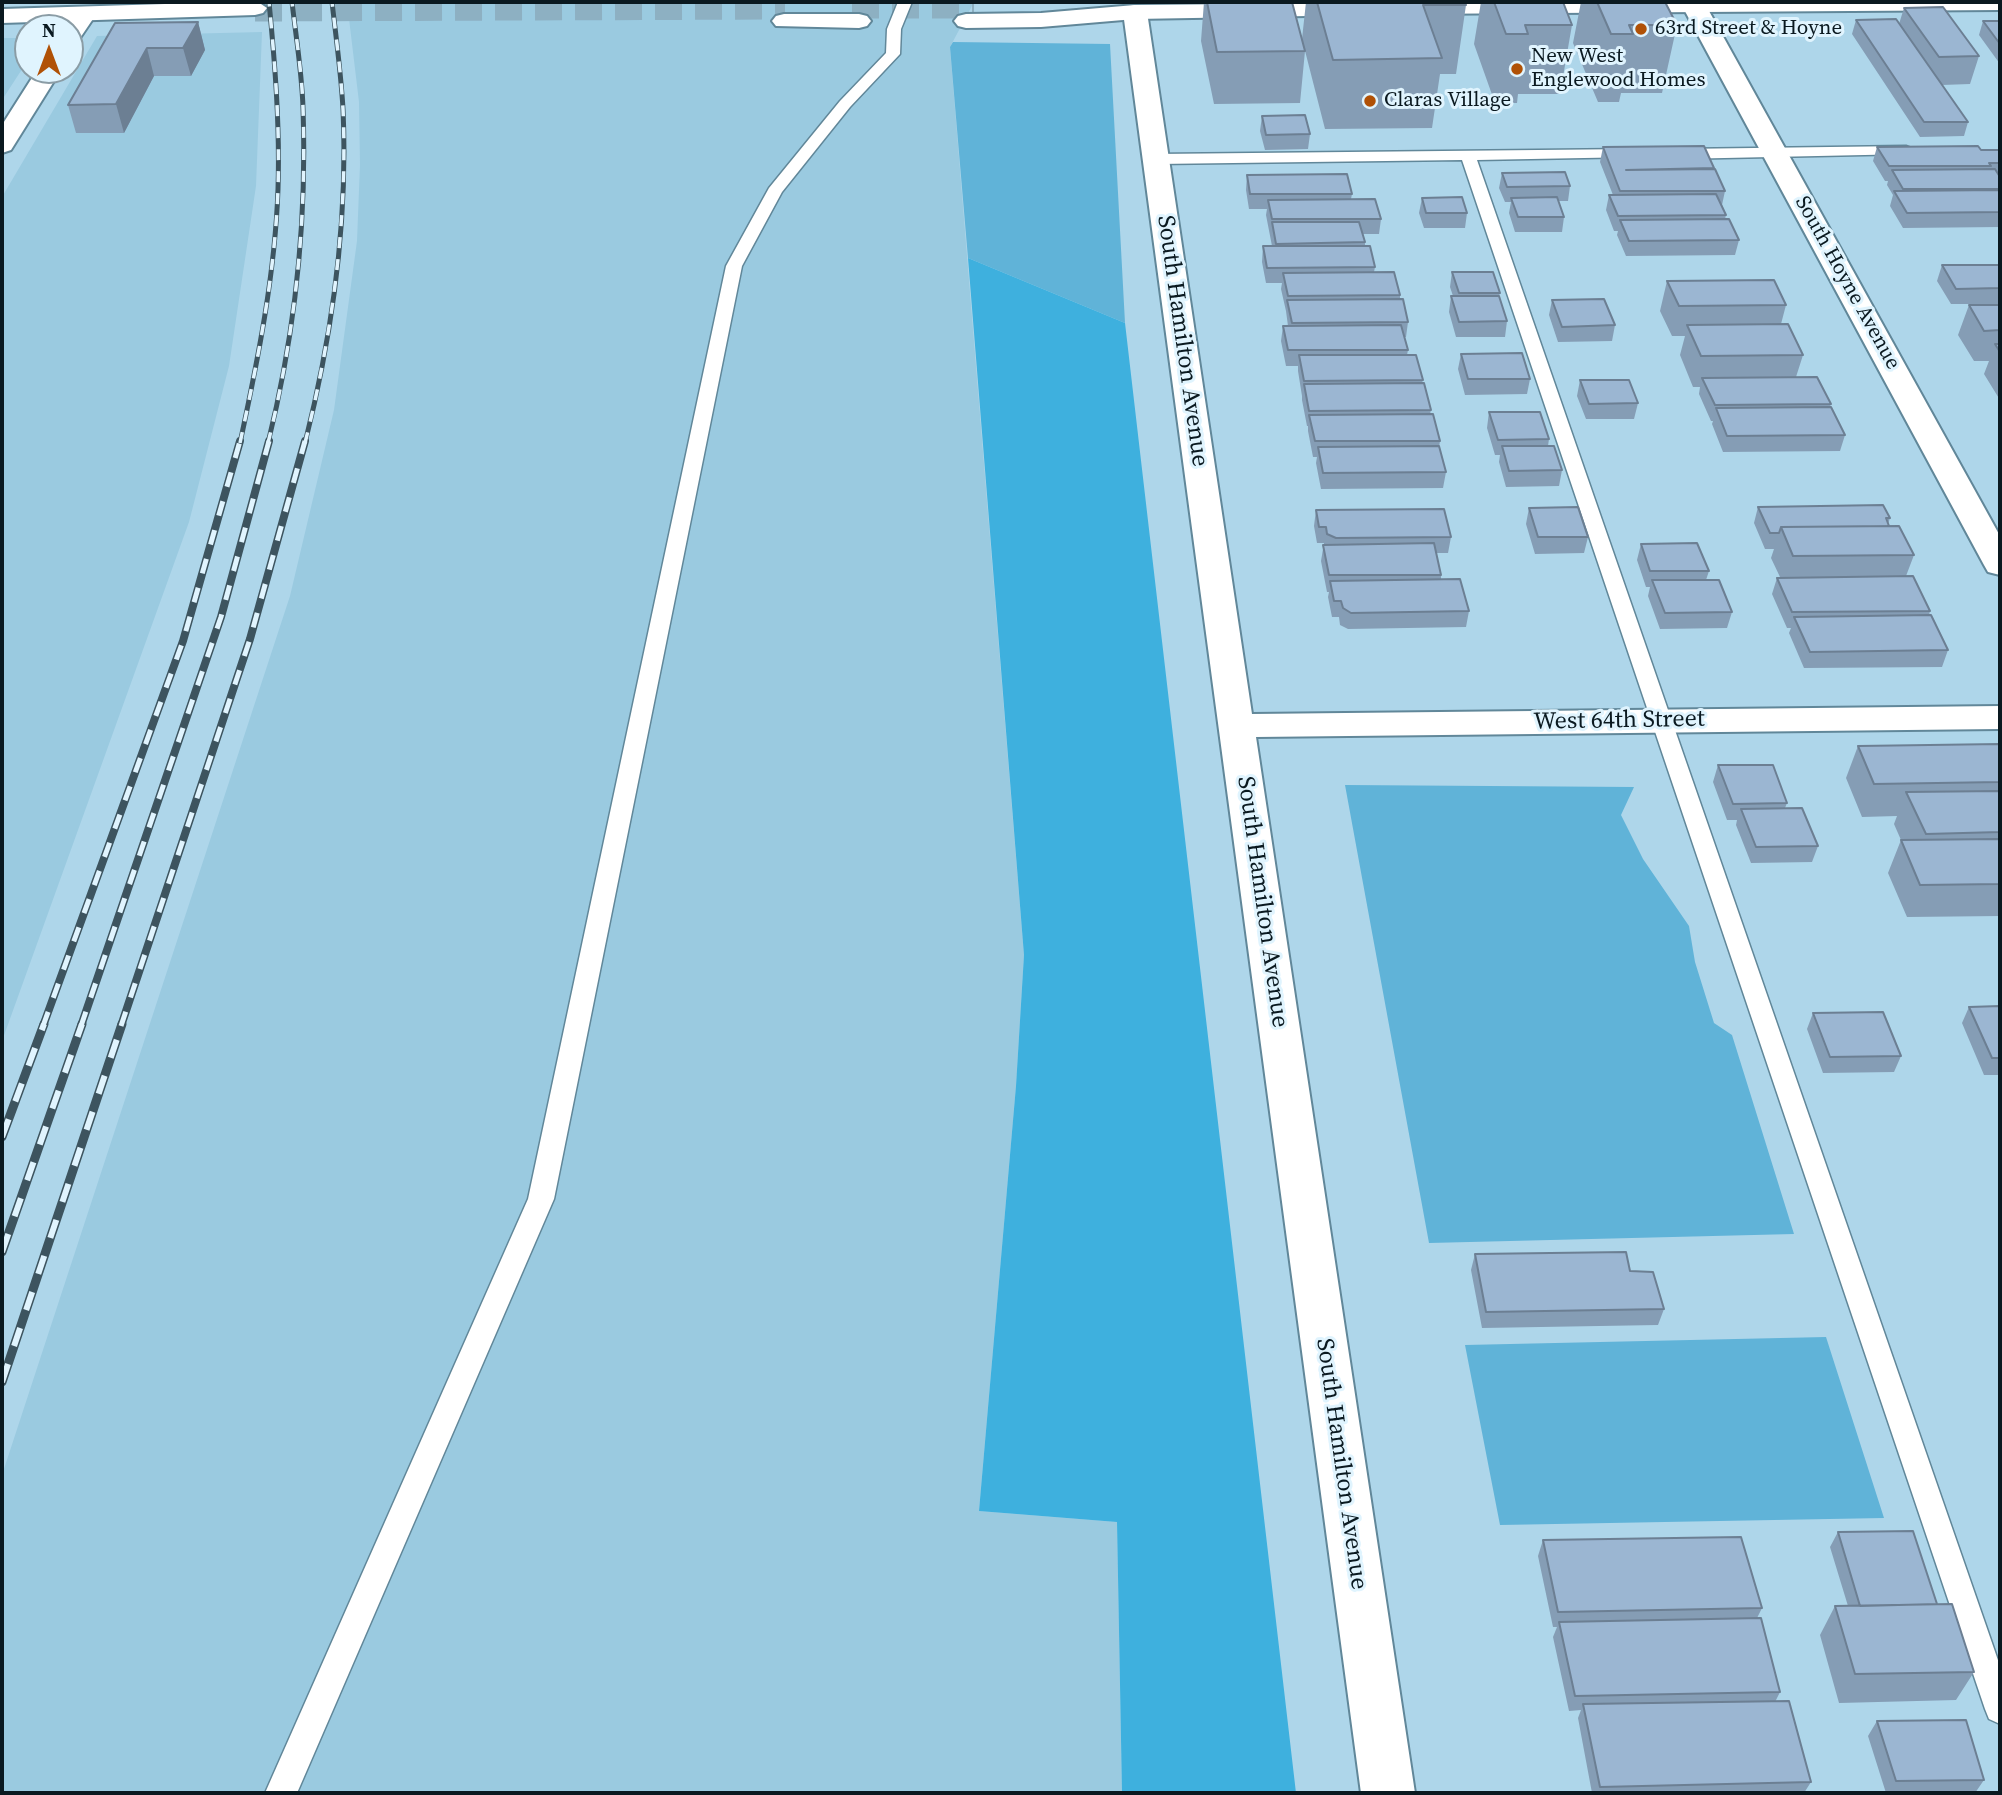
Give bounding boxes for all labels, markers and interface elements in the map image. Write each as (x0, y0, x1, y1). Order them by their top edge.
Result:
north arrow (14, 14, 84, 84)
place label: 63rd Street & Hoyne (1655, 16, 1842, 42)
text: N (42, 17, 56, 43)
marker: 63rd Street & Hoyne (1633, 21, 1649, 37)
place label: New West Englewood Homes (1531, 44, 1706, 94)
marker: New West Englewood Homes (1509, 61, 1525, 77)
place label: Claras Village (1384, 88, 1511, 114)
marker: Claras Village (1362, 93, 1378, 109)
street label: South Hoyne Avenue (1789, 192, 1905, 374)
street label: South Hamilton Avenue (1150, 214, 1214, 468)
street label: West 64th Street (1533, 705, 1705, 737)
street label: South Hamilton Avenue (1230, 775, 1294, 1029)
street label: South Hamilton Avenue (1309, 1337, 1373, 1591)

